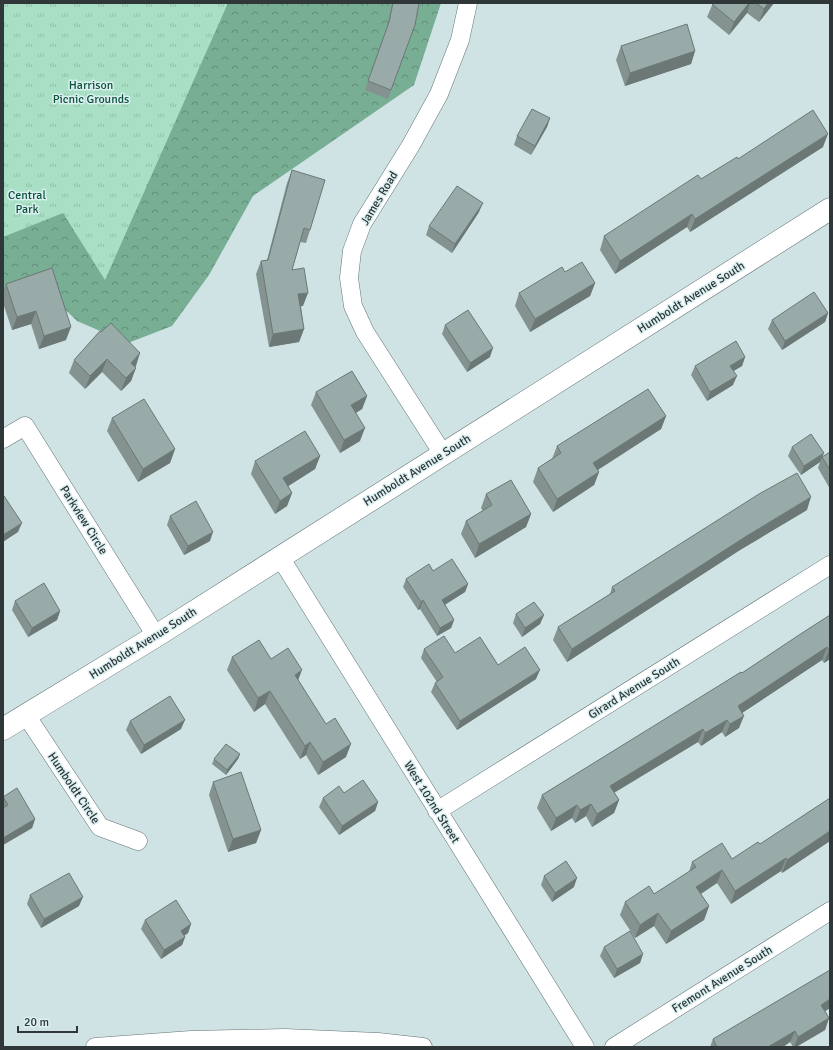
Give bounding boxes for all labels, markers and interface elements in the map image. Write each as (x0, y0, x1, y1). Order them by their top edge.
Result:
park label: Harrison Picnic Grounds (53, 78, 129, 107)
street label: James Road (357, 169, 401, 228)
park label: Central Park (8, 188, 46, 217)
street label: Humboldt Avenue South (635, 258, 748, 337)
street label: Humboldt Avenue South (361, 431, 474, 510)
street label: Parkview Circle (56, 483, 111, 558)
street label: Humboldt Avenue South (87, 604, 200, 683)
street label: Girard Avenue South (586, 654, 683, 723)
street label: Humboldt Circle (44, 750, 103, 827)
street label: West 102nd Street (400, 758, 463, 846)
street label: Fremont Avenue South (669, 942, 775, 1016)
scale bar (18, 1008, 77, 1034)
text: 20 m (24, 1015, 49, 1030)

